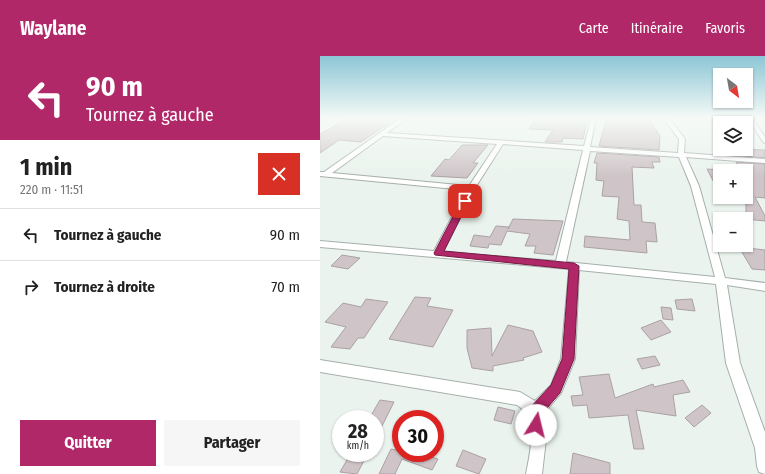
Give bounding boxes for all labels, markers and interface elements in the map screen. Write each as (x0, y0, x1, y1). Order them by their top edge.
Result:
text: Waylane (20, 17, 86, 40)
text: Carte (579, 20, 609, 37)
text: Itinéraire (631, 20, 683, 37)
text: Favoris (705, 20, 745, 37)
north arrow (713, 68, 753, 108)
map controls (713, 68, 753, 252)
text: 90 m (86, 70, 143, 103)
icon: left (20, 72, 72, 124)
text: Tournez à gauche (86, 104, 214, 126)
button: layers (713, 116, 753, 156)
text: 1 min (20, 153, 72, 181)
button: close (258, 153, 300, 195)
button: + (713, 164, 753, 204)
text: 220 m · 11:51 (20, 182, 83, 197)
pin (448, 184, 482, 218)
icon: arrive (454, 190, 476, 212)
button: − (713, 212, 753, 252)
icon: left (20, 224, 42, 246)
text: Tournez à gauche (54, 226, 161, 244)
text: 90 m (270, 226, 300, 244)
icon: right (20, 276, 42, 298)
text: Tournez à droite (54, 278, 155, 296)
text: 70 m (271, 278, 300, 296)
position arrow (515, 404, 557, 446)
speed limit sign: 30 (392, 410, 444, 462)
text: 28 (348, 419, 368, 443)
button: Quitter (20, 420, 156, 466)
button: Partager (164, 420, 300, 466)
text: km/h (347, 440, 369, 452)

